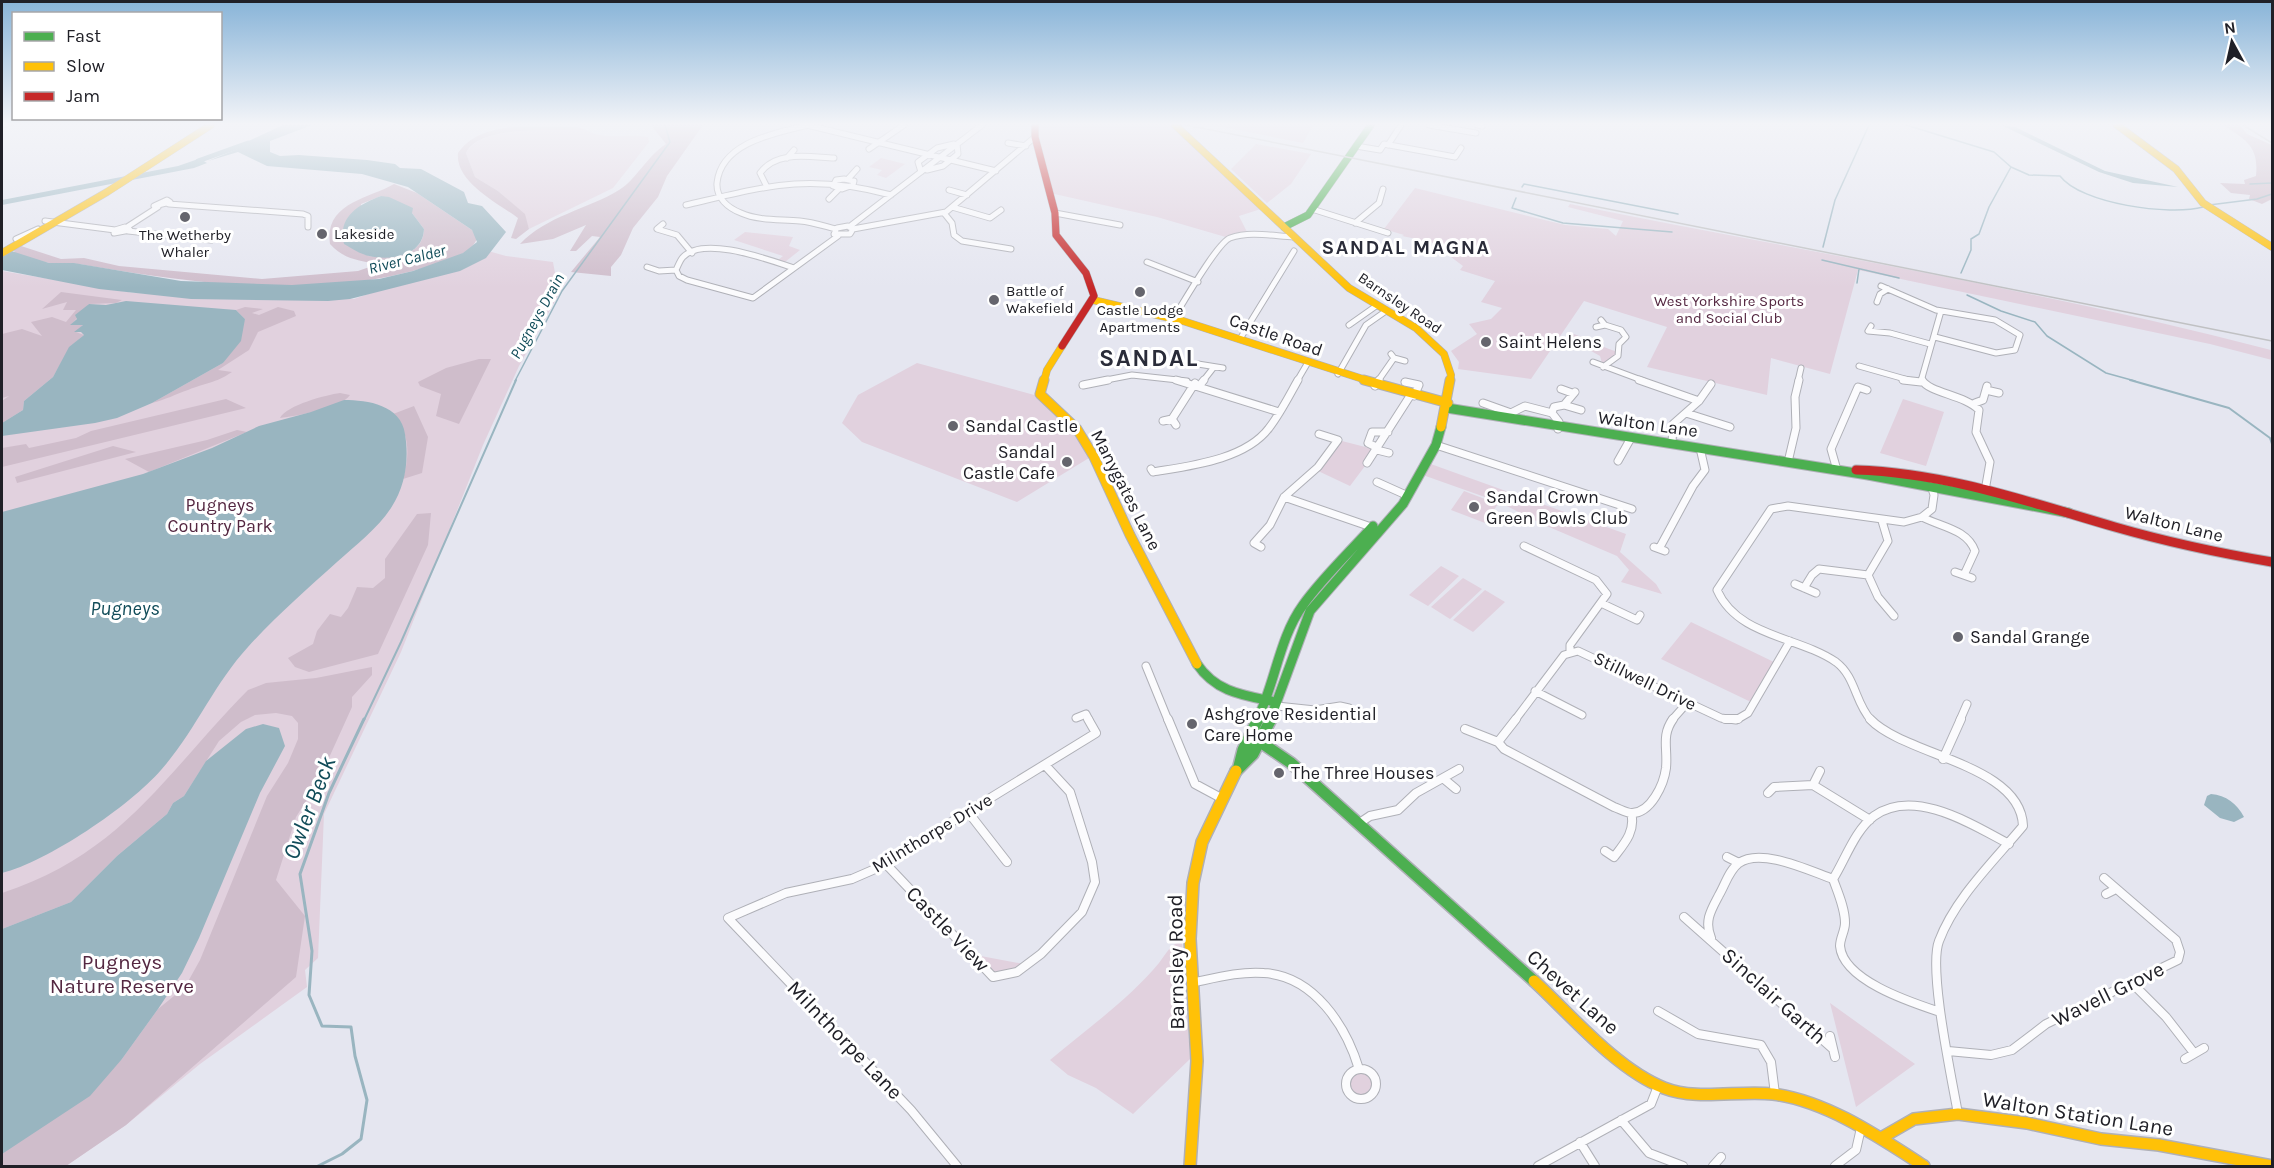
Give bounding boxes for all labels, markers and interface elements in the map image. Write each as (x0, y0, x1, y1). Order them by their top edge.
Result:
legend (12, 12, 222, 120)
north arrow (2202, 12, 2262, 72)
text: N (2223, 17, 2237, 38)
text: Fast (66, 25, 101, 47)
text: Slow (66, 55, 105, 77)
text: Jam (66, 85, 100, 107)
marker: The Wetherby Whaler (178, 210, 192, 224)
place label: Lakeside (334, 225, 394, 243)
place label: The Wetherby Whaler (139, 226, 231, 261)
marker: Lakeside (315, 227, 329, 241)
district label: SANDAL MAGNA (1321, 236, 1491, 259)
water label: River Calder (366, 240, 448, 278)
street label: Barnsley Road (1355, 268, 1445, 338)
water label: Pugneys Drain (506, 270, 568, 362)
place label: Battle of Wakefield (1006, 282, 1074, 317)
marker: Castle Lodge Apartments (1133, 285, 1147, 299)
park label: West Yorkshire Sports and Social Club (1654, 292, 1804, 327)
marker: Battle of Wakefield (987, 293, 1001, 307)
place label: Castle Lodge Apartments (1097, 301, 1183, 336)
street label: Castle Road (1226, 309, 1326, 361)
place label: Saint Helens (1498, 331, 1602, 353)
marker: Saint Helens (1479, 335, 1493, 349)
district label: SANDAL (1099, 344, 1199, 372)
street label: Walton Lane (1597, 406, 1699, 442)
place label: Sandal Castle (965, 415, 1078, 437)
marker: Sandal Castle (946, 419, 960, 433)
street label: Manygates Lane (1086, 426, 1166, 554)
place label: Sandal Castle Cafe (963, 441, 1055, 484)
marker: Sandal Castle Cafe (1060, 455, 1074, 469)
place label: Sandal Crown Green Bowls Club (1486, 486, 1628, 529)
park label: Pugneys Country Park (167, 494, 273, 537)
marker: Sandal Crown Green Bowls Club (1467, 500, 1481, 514)
street label: Walton Lane (2123, 501, 2225, 547)
water label: Pugneys (90, 597, 160, 620)
place label: Sandal Grange (1970, 626, 2090, 648)
marker: Sandal Grange (1951, 630, 1965, 644)
street label: Stillwell Drive (1590, 647, 1700, 715)
place label: Ashgrove Residential Care Home (1204, 703, 1377, 746)
marker: Ashgrove Residential Care Home (1185, 717, 1199, 731)
water label: Owler Beck (277, 752, 342, 863)
place label: The Three Houses (1291, 762, 1434, 784)
marker: The Three Houses (1272, 766, 1286, 780)
street label: Milnthorpe Drive (868, 788, 996, 878)
street label: Castle View (901, 881, 995, 977)
street label: Barnsley Road (1163, 894, 1189, 1030)
street label: Sinclair Garth (1717, 943, 1831, 1049)
street label: Chevet Lane (1522, 944, 1624, 1040)
park label: Pugneys Nature Reserve (50, 950, 194, 998)
street label: Wavell Grove (2048, 957, 2168, 1031)
street label: Milnthorpe Lane (782, 976, 908, 1104)
street label: Walton Station Lane (1981, 1087, 2175, 1141)

